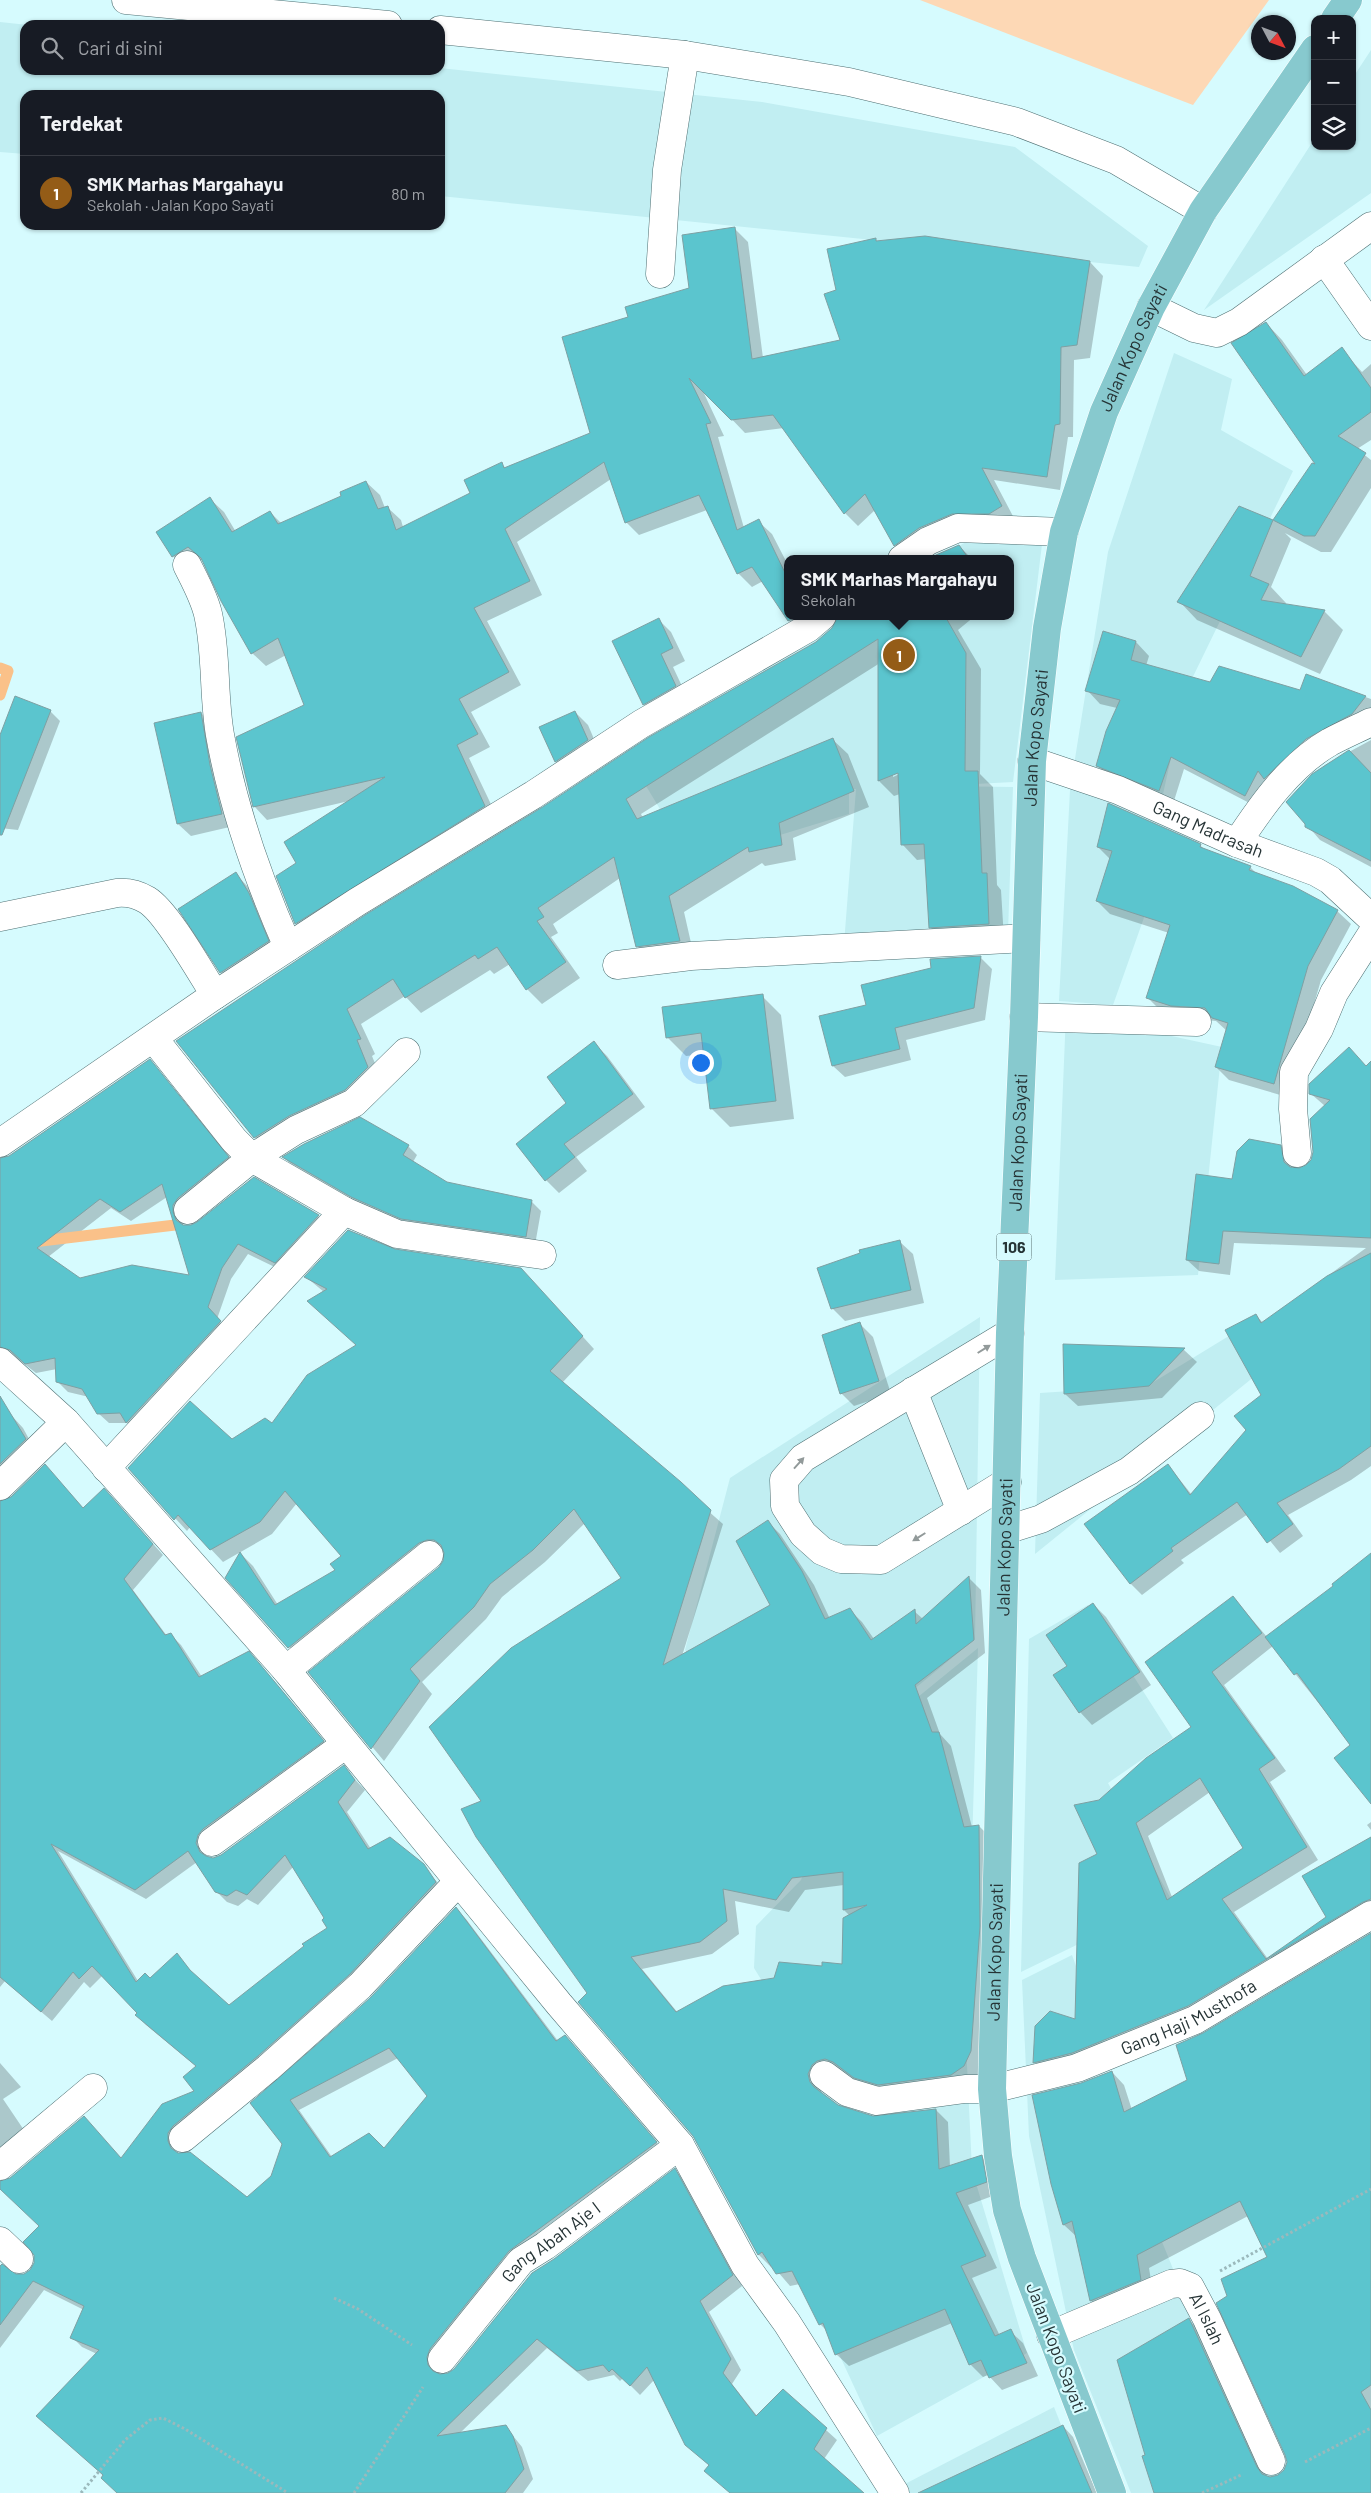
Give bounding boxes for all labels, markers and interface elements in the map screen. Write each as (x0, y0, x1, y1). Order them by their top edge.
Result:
north arrow (1251, 15, 1296, 60)
map controls (1311, 15, 1356, 150)
button: + (1311, 15, 1356, 60)
search box (20, 20, 445, 75)
icon: search (38, 34, 66, 62)
text: Cari di sini (78, 36, 163, 59)
button: − (1311, 60, 1356, 105)
button: layers (1311, 105, 1356, 150)
text: Terdekat (40, 110, 123, 135)
text: SMK Marhas Margahayu (87, 172, 283, 195)
text: 1 (53, 184, 59, 203)
text: 80 m (391, 184, 425, 203)
text: Sekolah · Jalan Kopo Sayati (87, 195, 274, 214)
street label: Jalan Kopo Sayati (1094, 280, 1171, 415)
popup (784, 555, 1014, 620)
text: SMK Marhas Margahayu (801, 567, 997, 590)
text: Sekolah (801, 590, 856, 609)
pin: 1 (883, 636, 915, 674)
street label: Jalan Kopo Sayati (1019, 668, 1052, 807)
street label: Gang Madrasah (1150, 795, 1267, 862)
your location (688, 1050, 714, 1076)
street label: Jalan Kopo Sayati (1003, 1073, 1031, 1212)
road number: 106 (996, 1234, 1032, 1260)
one-way arrow (977, 1344, 990, 1353)
one-way arrow (793, 1458, 805, 1470)
street label: Jalan Kopo Sayati (991, 1478, 1017, 1616)
one-way arrow (912, 1532, 926, 1541)
street label: Jalan Kopo Sayati (982, 1883, 1007, 2021)
street label: Gang Haji Musthofa (1117, 1974, 1260, 2059)
street label: Gang Abah Aje I (496, 2196, 604, 2286)
street label: Jalan Kopo Sayati (1022, 2279, 1092, 2416)
street label: Al Islah (1185, 2289, 1229, 2348)

